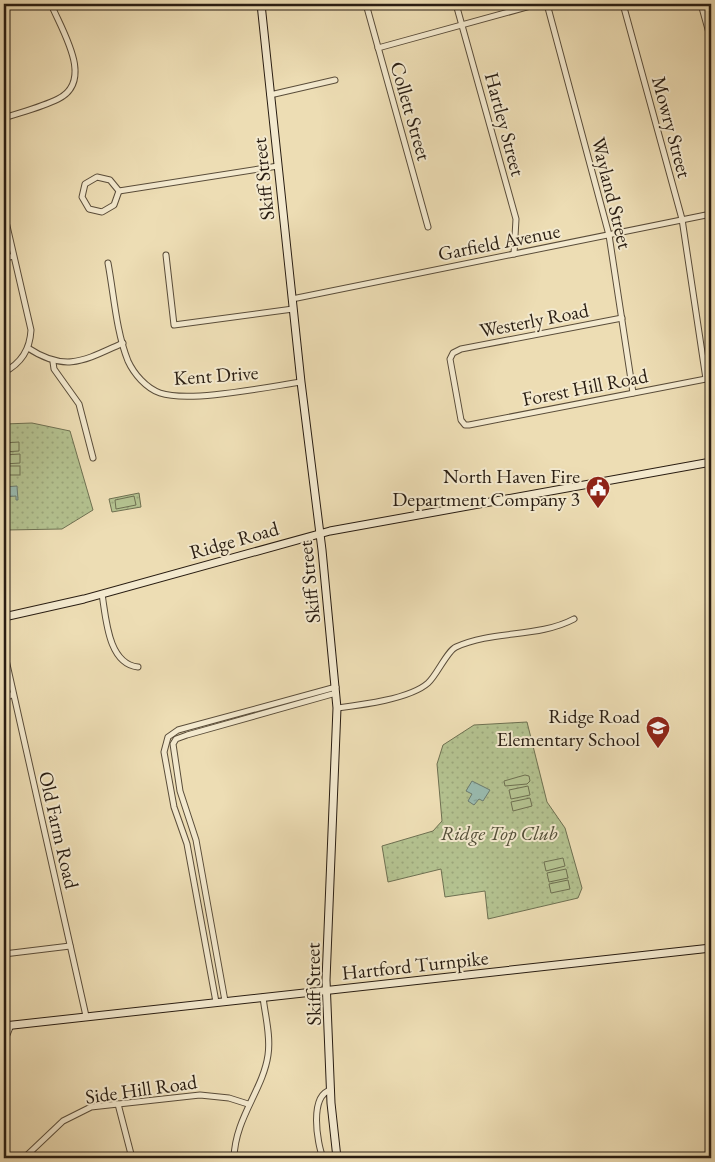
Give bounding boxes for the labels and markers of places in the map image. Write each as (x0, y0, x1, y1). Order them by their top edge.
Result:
place label: North Haven Fire Department Company 3 (392, 463, 580, 512)
public building icon: North Haven Fire Department Company 3 (585, 475, 611, 509)
place label: Ridge Road Elementary School (496, 703, 641, 752)
school or university icon: Ridge Road Elementary School (645, 715, 671, 749)

